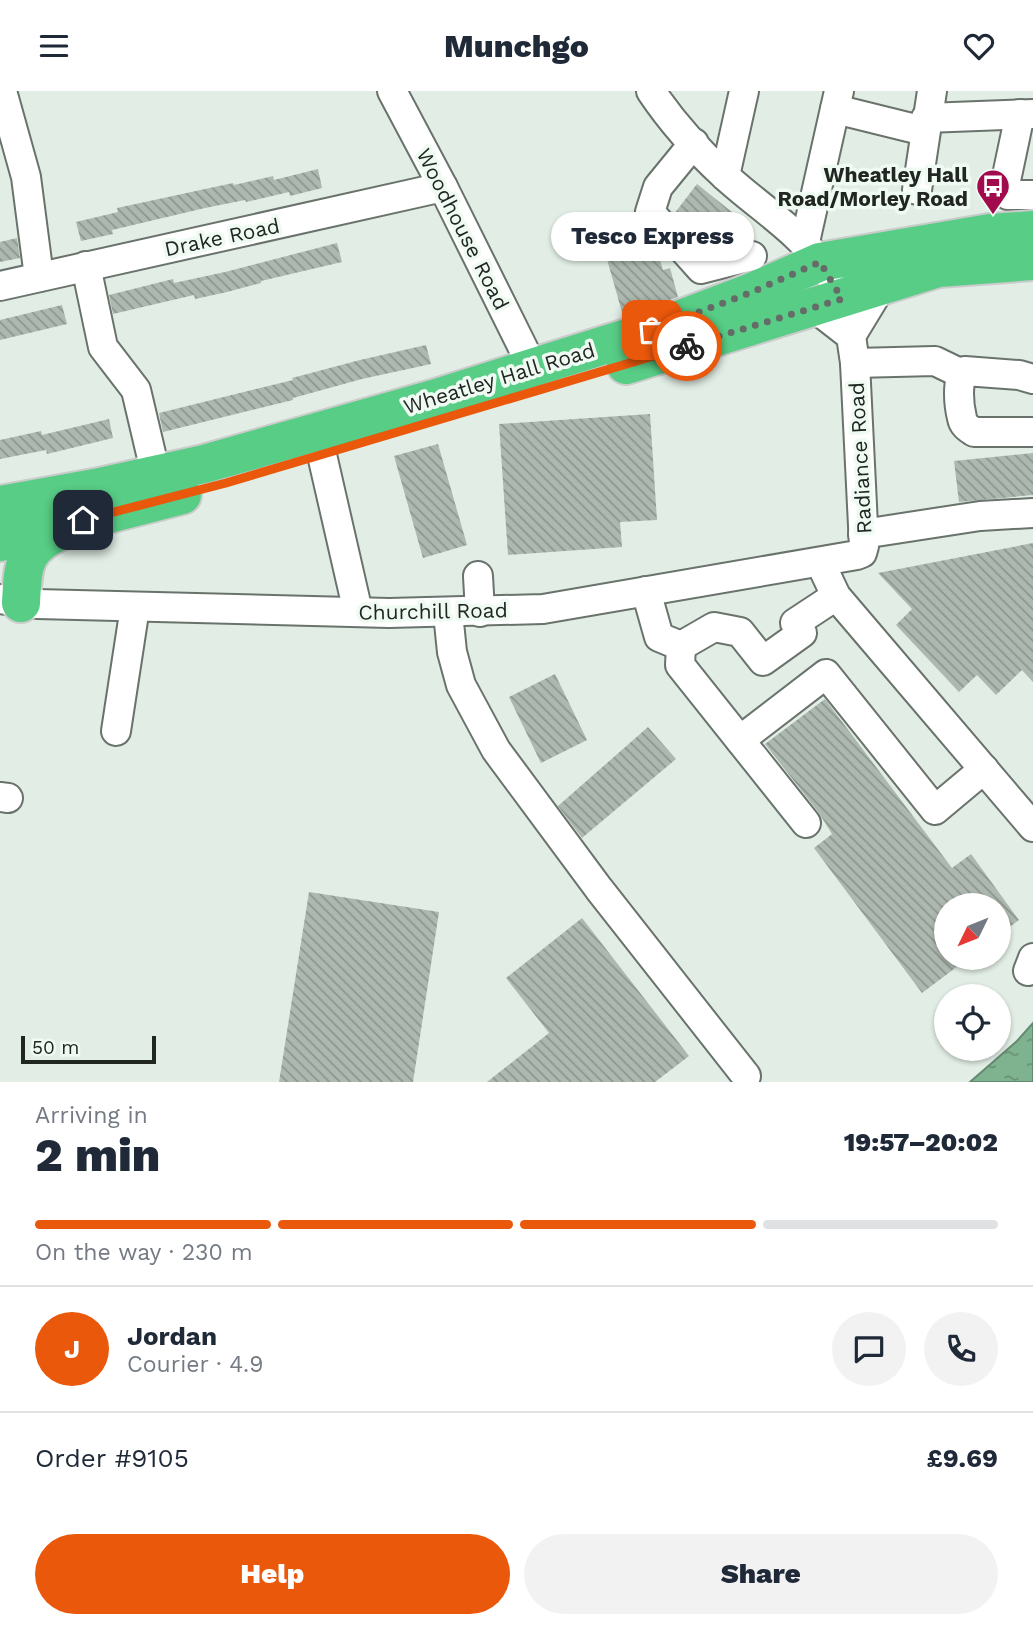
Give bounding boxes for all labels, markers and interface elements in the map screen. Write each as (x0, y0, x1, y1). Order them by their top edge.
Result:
icon: menu (35, 27, 73, 65)
text: Munchgo (444, 27, 589, 65)
icon: heart (960, 27, 998, 65)
street label: Woodhouse Road (411, 144, 515, 314)
place label: Wheatley Hall Road/Morley Road (777, 162, 968, 211)
bus stop icon: Wheatley Hall Road/Morley Road (974, 167, 1012, 216)
callout: Tesco Express (550, 211, 754, 260)
street label: Drake Road (162, 213, 282, 261)
text: Tesco Express (571, 223, 734, 250)
pin (622, 300, 682, 360)
icon: bag (633, 311, 671, 349)
courier (652, 311, 722, 381)
icon: bike (668, 327, 706, 365)
street label: Wheatley Hall Road (400, 337, 598, 419)
street label: Radiance Road (844, 382, 876, 534)
pin (53, 490, 113, 550)
icon: home (64, 501, 102, 539)
street label: Churchill Road (358, 597, 508, 625)
north arrow (934, 893, 1012, 969)
map controls (934, 893, 1011, 1061)
button: locate (934, 984, 1011, 1061)
scale bar (21, 1033, 156, 1065)
text: 50 m (32, 1036, 79, 1059)
text: Arriving in (35, 1102, 148, 1129)
text: 19:57–20:02 (844, 1127, 998, 1157)
text: 2 min (35, 1128, 160, 1182)
text: On the way · 230 m (35, 1239, 253, 1266)
button: chat (832, 1312, 906, 1386)
button: phone (924, 1312, 998, 1386)
text: Jordan (127, 1321, 217, 1351)
text: J (64, 1334, 80, 1364)
text: Courier · 4.9 (127, 1351, 263, 1378)
text: Order #9105 (35, 1443, 189, 1473)
text: £9.69 (927, 1443, 998, 1473)
button: Help (35, 1534, 510, 1614)
button: Share (524, 1534, 998, 1614)

